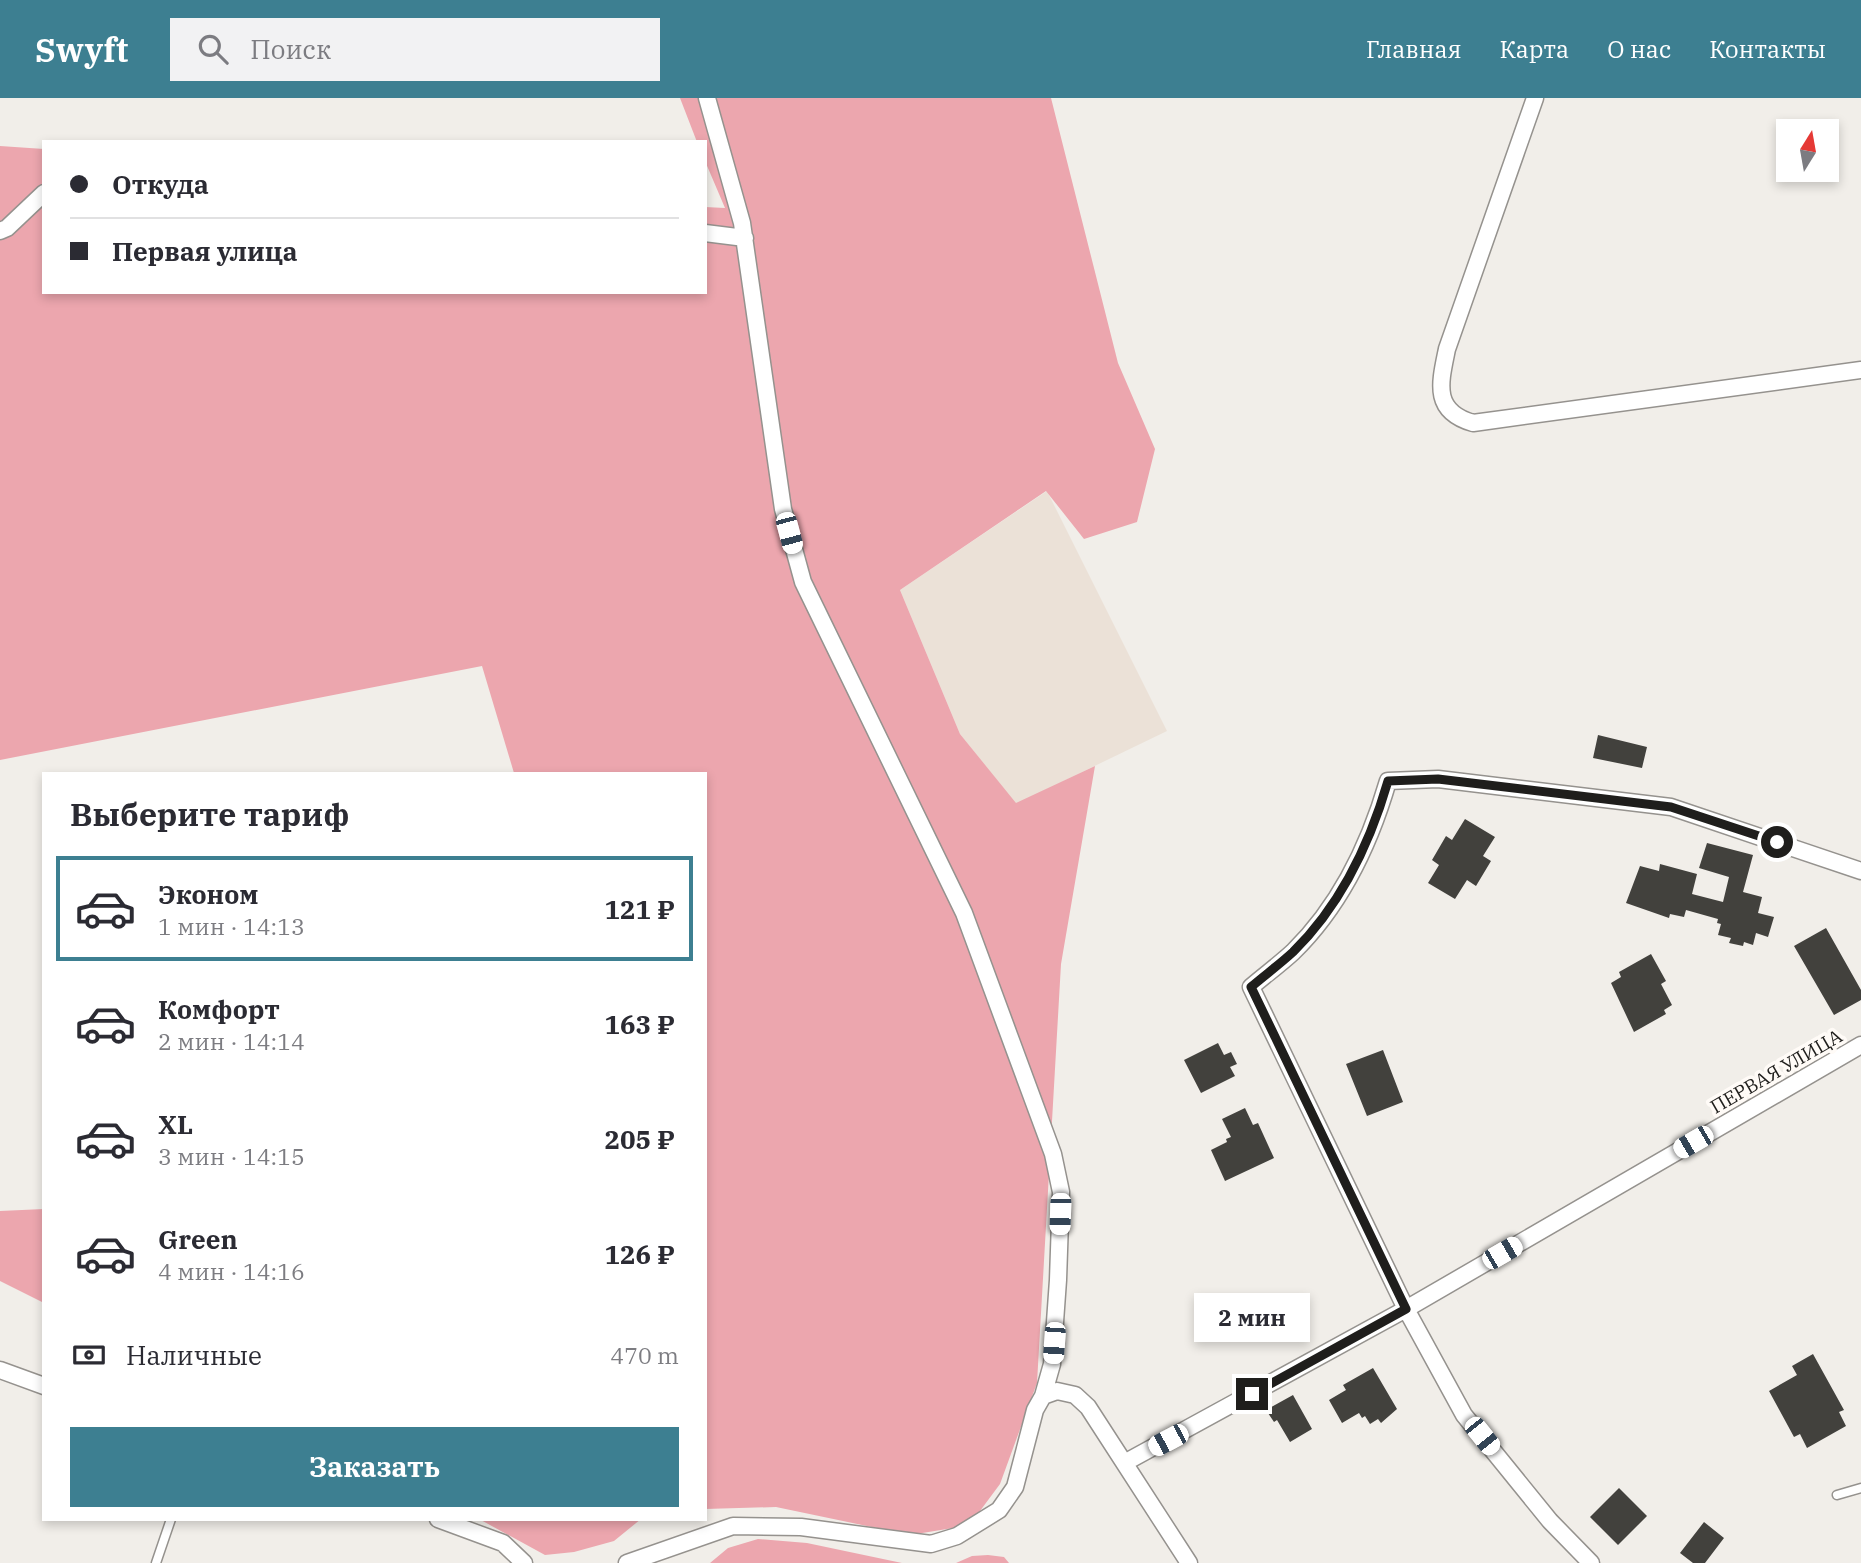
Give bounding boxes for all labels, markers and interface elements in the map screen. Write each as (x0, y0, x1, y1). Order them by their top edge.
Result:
search box (170, 18, 660, 81)
text: Swyft (35, 28, 128, 71)
icon: search (194, 30, 232, 68)
text: Поиск (250, 32, 331, 66)
text: Главная (1366, 33, 1462, 65)
text: Карта (1500, 33, 1569, 65)
text: О нас (1607, 33, 1671, 65)
text: Контакты (1709, 33, 1826, 65)
north arrow (1776, 119, 1839, 182)
map controls (1776, 119, 1839, 182)
text: Откуда (112, 167, 209, 201)
text: Первая улица (112, 234, 298, 268)
car (774, 510, 805, 556)
text: Выберите тариф (70, 793, 350, 835)
route start (1761, 826, 1793, 858)
icon: car (74, 877, 137, 940)
text: Эконом (158, 877, 259, 911)
text: 121 ₽ (604, 892, 675, 926)
text: 1 мин · 14:13 (158, 911, 305, 941)
icon: car (74, 992, 137, 1055)
text: Комфорт (158, 992, 280, 1026)
text: 163 ₽ (604, 1007, 675, 1041)
street label: ПЕРВАЯ УЛИЦА (1706, 1024, 1846, 1118)
text: 2 мин · 14:14 (158, 1026, 305, 1056)
icon: car (74, 1107, 137, 1170)
text: XL (158, 1107, 193, 1141)
text: 205 ₽ (604, 1122, 675, 1156)
car (1670, 1122, 1717, 1162)
text: 3 мин · 14:15 (158, 1141, 305, 1171)
car (1049, 1193, 1072, 1235)
icon: car (74, 1222, 137, 1285)
text: Green (158, 1222, 238, 1256)
car (1479, 1233, 1526, 1273)
text: 126 ₽ (604, 1237, 675, 1271)
text: 4 мин · 14:16 (158, 1256, 305, 1286)
callout: 2 мин (1194, 1292, 1310, 1342)
text: 2 мин (1218, 1302, 1286, 1332)
car (1043, 1321, 1066, 1365)
icon: cash (70, 1336, 108, 1374)
text: Наличные (126, 1338, 262, 1372)
text: 470 m (610, 1340, 679, 1370)
route end (1236, 1378, 1268, 1410)
car (1461, 1413, 1504, 1459)
car (1145, 1421, 1192, 1459)
button: Заказать (70, 1427, 679, 1507)

